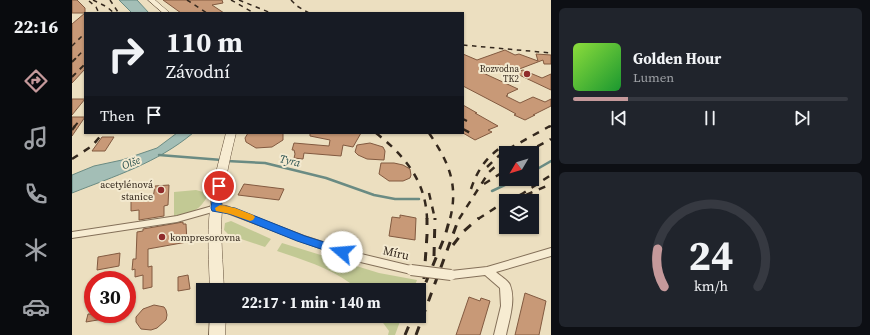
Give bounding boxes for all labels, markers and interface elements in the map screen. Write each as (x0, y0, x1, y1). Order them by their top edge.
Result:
text: 22:16 (14, 14, 58, 39)
text: 110 m (166, 23, 243, 61)
icon: right (100, 28, 152, 80)
text: Golden Hour (633, 48, 721, 69)
text: Závodní (166, 59, 230, 84)
place label: Rozvodna TK2 (480, 63, 519, 85)
icon: directions (22, 67, 50, 95)
marker: Rozvodna TK2 (522, 69, 532, 79)
text: Lumen (633, 69, 674, 86)
icon: arrive (143, 104, 165, 126)
text: Then (100, 105, 135, 126)
icon: previous (608, 107, 630, 129)
icon: pause (699, 107, 721, 129)
icon: next (791, 107, 813, 129)
icon: music (22, 124, 50, 152)
north arrow (499, 146, 539, 186)
map controls (499, 146, 539, 234)
water label: Tyra (278, 151, 302, 171)
water label: Olše (120, 153, 143, 173)
pin (202, 169, 236, 203)
icon: arrive (208, 175, 230, 197)
place label: acetylénová stanice (100, 178, 154, 203)
icon: phone (22, 180, 50, 208)
marker: acetylénová stanice (156, 185, 166, 195)
button: layers (499, 194, 539, 234)
text: 24 (688, 227, 733, 284)
place label: kompresorovna (170, 231, 241, 244)
position arrow (321, 231, 363, 273)
marker: kompresorovna (157, 232, 167, 242)
icon: climate (22, 236, 50, 264)
street label: Míru (381, 242, 411, 264)
speed limit sign: 30 (84, 271, 136, 323)
text: km/h (694, 276, 728, 296)
text: 22:17 · 1 min · 140 m (242, 292, 381, 313)
icon: car (22, 293, 50, 321)

